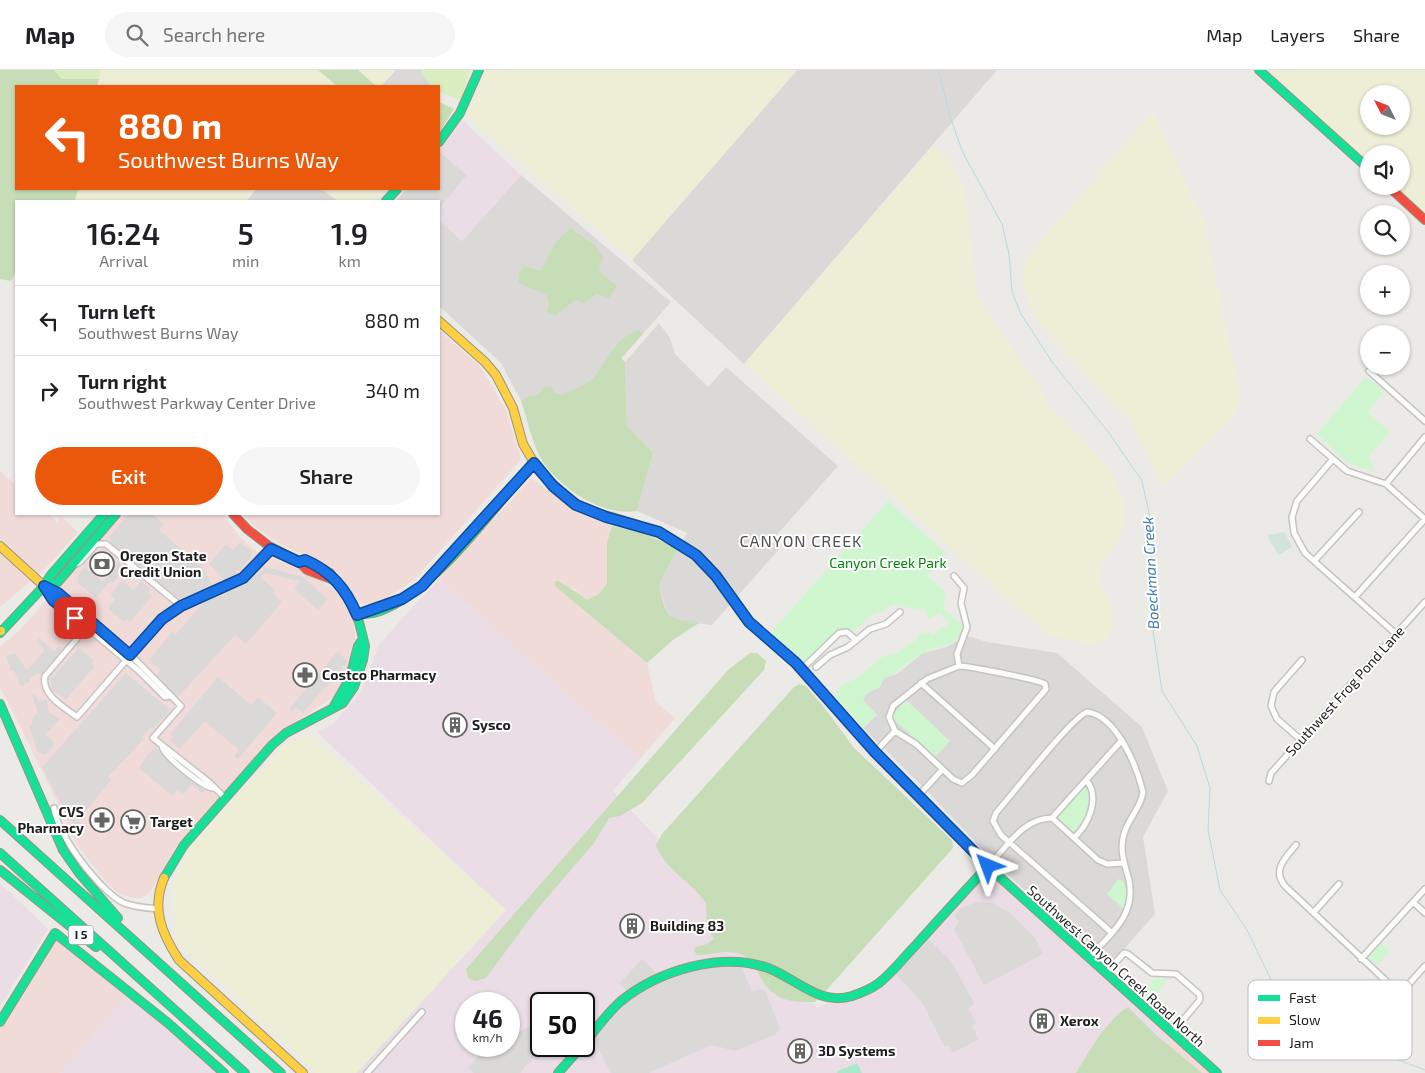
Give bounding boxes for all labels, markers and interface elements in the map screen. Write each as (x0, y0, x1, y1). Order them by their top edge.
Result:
search box (105, 12, 455, 57)
text: Map (25, 20, 75, 49)
icon: search (123, 21, 151, 49)
text: Search here (163, 23, 265, 46)
text: Map (1206, 24, 1242, 46)
text: Layers (1270, 24, 1325, 46)
text: Share (1353, 24, 1400, 46)
north arrow (1360, 85, 1410, 135)
map controls (1360, 85, 1410, 375)
text: 880 m (118, 104, 222, 146)
icon: left (35, 105, 100, 170)
button: sound (1360, 145, 1410, 195)
text: Southwest Burns Way (118, 146, 339, 172)
button: search (1360, 205, 1410, 255)
text: 16:24 (87, 215, 160, 251)
text: 5 (237, 215, 254, 251)
text: 1.9 (331, 215, 368, 251)
text: Arrival (99, 251, 148, 270)
text: min (232, 251, 259, 270)
text: km (339, 251, 361, 270)
button: + (1360, 265, 1410, 315)
text: Turn left (78, 300, 155, 323)
icon: left (35, 307, 63, 335)
text: 880 m (365, 309, 420, 332)
text: Southwest Burns Way (78, 323, 239, 342)
button: − (1360, 325, 1410, 375)
text: Turn right (78, 370, 166, 393)
icon: right (35, 377, 63, 405)
text: 340 m (365, 379, 420, 402)
text: Southwest Parkway Center Drive (78, 393, 316, 412)
button: Exit (35, 447, 223, 505)
button: Share (233, 447, 420, 505)
water label: Boeckman Creek (1138, 516, 1162, 630)
district label: CANYON CREEK (739, 531, 863, 550)
place label: Oregon State Credit Union (120, 547, 207, 580)
bank icon: Oregon State Credit Union (89, 551, 115, 577)
park label: Canyon Creek Park (829, 554, 947, 571)
pin (54, 597, 96, 639)
icon: arrive (61, 604, 89, 632)
street label: Southwest Frog Pond Lane (1282, 622, 1408, 759)
pharmacy icon: Costco Pharmacy (292, 662, 318, 688)
place label: Costco Pharmacy (322, 666, 436, 683)
building icon: Sysco (442, 712, 468, 738)
place label: Sysco (472, 716, 511, 733)
place label: CVS Pharmacy (18, 803, 84, 836)
pharmacy icon: CVS Pharmacy (89, 807, 115, 833)
supermarket icon: Target (120, 809, 146, 835)
place label: Target (150, 813, 193, 830)
position arrow (961, 839, 1013, 891)
street label: Southwest Canyon Creek Road North (1024, 881, 1209, 1050)
building icon: Building 83 (619, 913, 645, 939)
place label: Building 83 (650, 917, 724, 934)
road number: I 5 (68, 926, 94, 944)
legend (1248, 980, 1412, 1060)
text: Fast (1289, 989, 1316, 1006)
speed limit sign: 50 (530, 992, 595, 1057)
text: 46 (472, 1003, 503, 1033)
building icon: Xerox (1029, 1008, 1055, 1034)
text: Slow (1289, 1011, 1321, 1028)
place label: Xerox (1060, 1012, 1099, 1029)
text: km/h (473, 1030, 502, 1044)
text: Jam (1289, 1034, 1314, 1051)
building icon: 3D Systems (787, 1038, 813, 1064)
place label: 3D Systems (818, 1042, 895, 1059)

